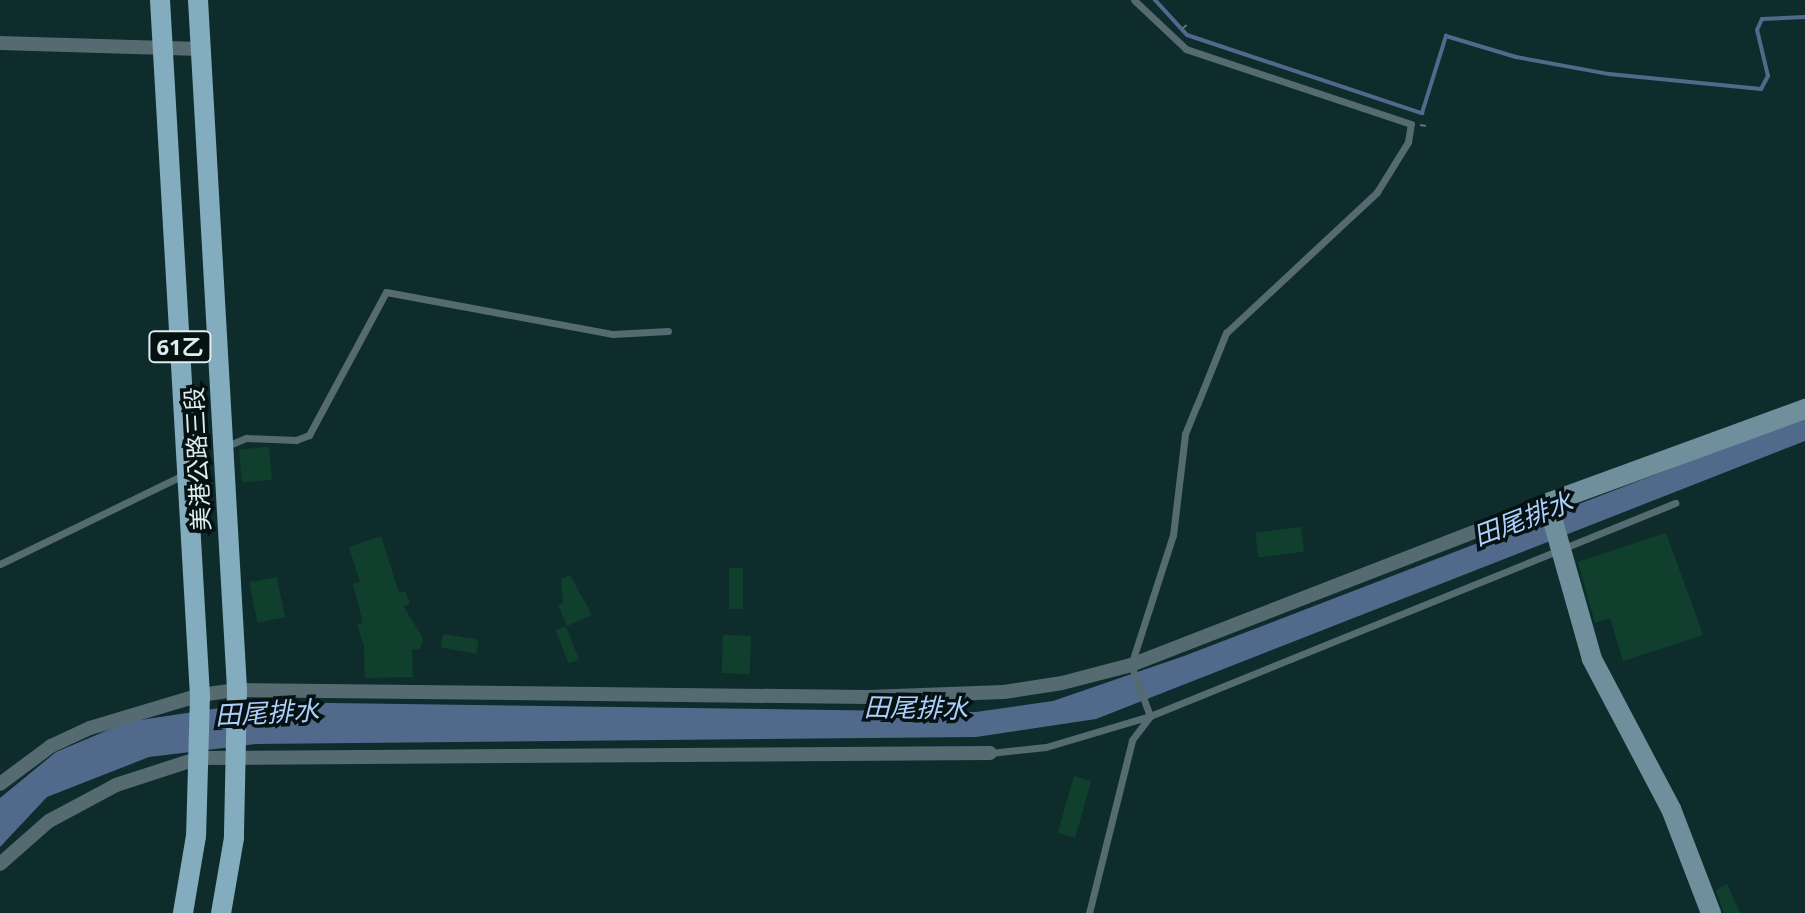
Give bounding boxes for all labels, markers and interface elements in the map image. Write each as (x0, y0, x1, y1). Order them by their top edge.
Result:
road number: 61乙 (148, 329, 212, 365)
street label: 美港公路三段 (179, 386, 215, 532)
water label: 田尾排水 (1469, 486, 1577, 552)
water label: 田尾排水 (864, 691, 968, 725)
water label: 田尾排水 (214, 695, 320, 731)

